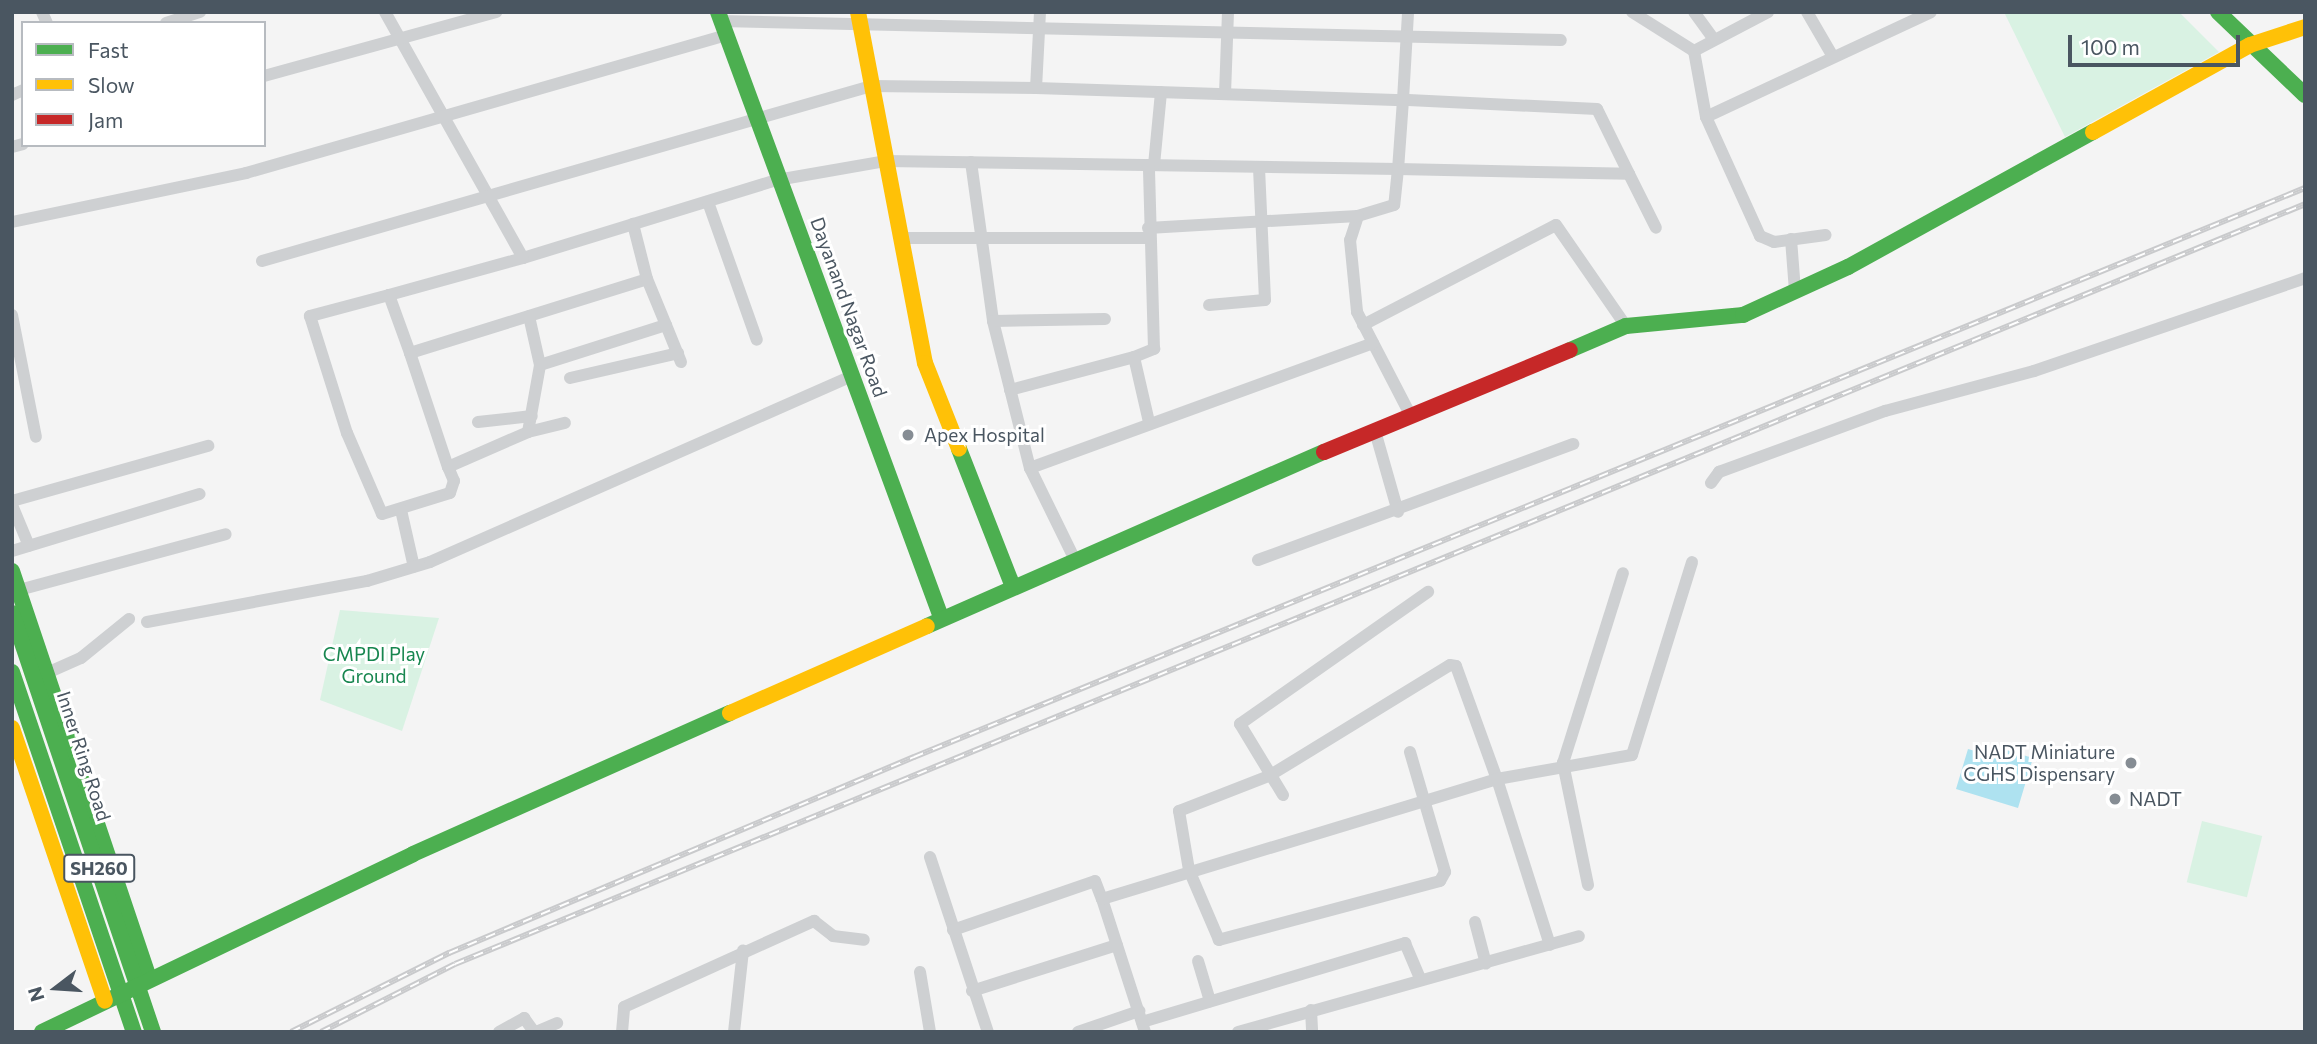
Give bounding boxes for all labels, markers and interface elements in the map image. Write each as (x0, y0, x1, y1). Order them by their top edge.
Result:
legend (21, 21, 266, 147)
scale bar (2072, 21, 2244, 65)
text: 100 m (2081, 34, 2140, 59)
text: Fast (88, 37, 129, 62)
text: Slow (88, 72, 135, 97)
text: Jam (88, 107, 123, 132)
street label: Dayanand Nagar Road (806, 214, 892, 400)
place label: Apex Hospital (924, 424, 1045, 446)
marker: Apex Hospital (898, 425, 918, 445)
park label: CMPDI Play Ground (323, 643, 425, 687)
street label: Inner Ring Road (52, 688, 116, 824)
place label: NADT Miniature CGHS Dispensary (1963, 741, 2115, 785)
marker: NADT Miniature CGHS Dispensary (2121, 753, 2141, 773)
place label: NADT (2129, 788, 2182, 810)
marker: NADT (2107, 791, 2123, 807)
road number: SH260 (62, 854, 136, 882)
north arrow (21, 953, 91, 1023)
text: N (22, 984, 49, 1004)

